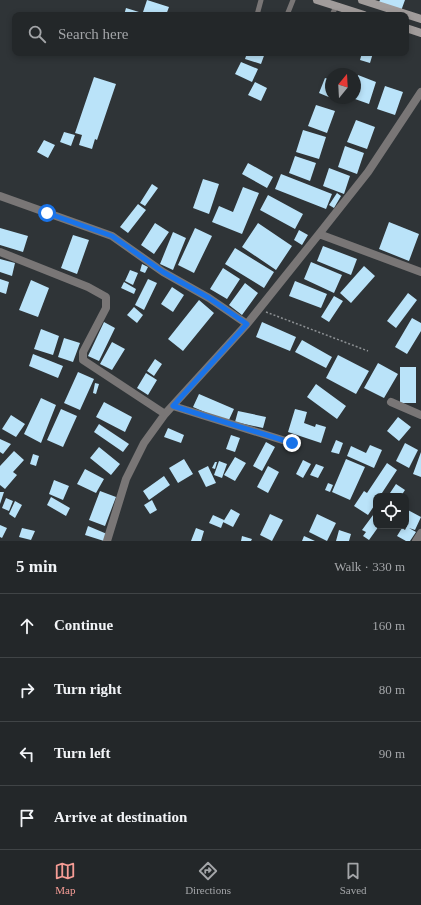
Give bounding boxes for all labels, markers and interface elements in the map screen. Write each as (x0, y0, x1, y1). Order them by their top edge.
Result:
search box (12, 12, 409, 56)
icon: search (26, 23, 48, 45)
text: Search here (58, 26, 128, 42)
north arrow (325, 68, 361, 104)
route start (38, 204, 56, 222)
route end (283, 434, 301, 452)
map controls (373, 493, 409, 529)
button: locate (373, 493, 409, 529)
text: 5 min (16, 557, 57, 576)
text: Walk · 330 m (334, 559, 405, 574)
icon: ahead (16, 615, 38, 637)
text: Continue (54, 617, 113, 633)
text: 160 m (372, 618, 405, 633)
icon: right (16, 679, 38, 701)
text: Turn right (54, 681, 121, 697)
text: 80 m (379, 682, 405, 697)
icon: left (16, 743, 38, 765)
text: Turn left (54, 745, 111, 761)
text: 90 m (379, 746, 405, 761)
icon: arrive (16, 807, 38, 829)
text: Arrive at destination (54, 809, 187, 825)
tab: Map (54, 860, 76, 896)
tab: Directions (185, 860, 231, 896)
tab: Saved (340, 860, 367, 896)

